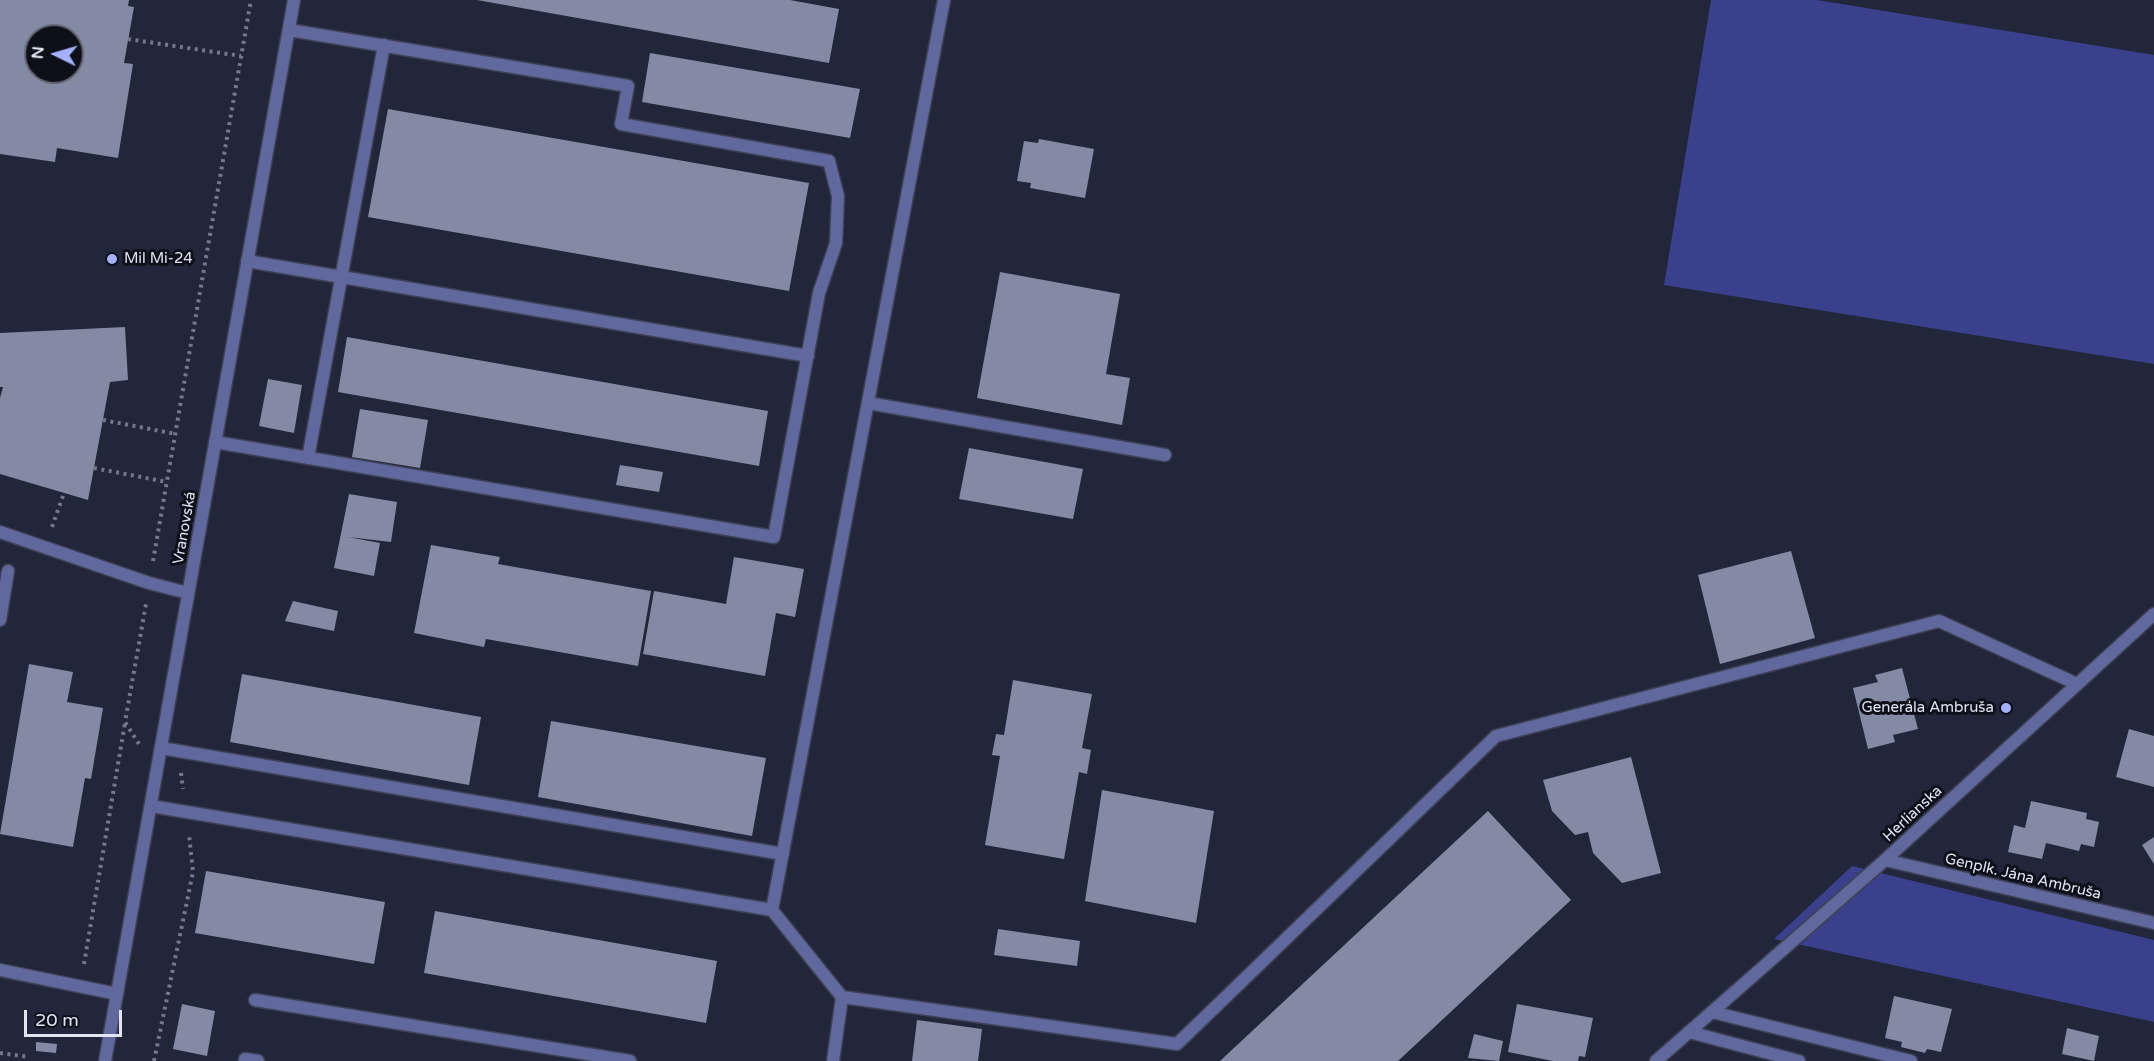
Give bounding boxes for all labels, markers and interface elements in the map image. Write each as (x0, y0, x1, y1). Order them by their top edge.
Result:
north arrow (24, 24, 84, 84)
text: N (28, 45, 49, 60)
place label: Mil Mi-24 (124, 250, 193, 268)
marker: Mil Mi-24 (105, 252, 119, 266)
street label: Vranovská (170, 490, 200, 566)
place label: Generála Ambruša (1861, 699, 1994, 717)
marker: Generála Ambruša (1999, 701, 2013, 715)
street label: Herlianska (1880, 782, 1946, 846)
street label: Genplk. Jána Ambruša (1943, 850, 2103, 904)
scale bar (27, 998, 124, 1036)
text: 20 m (35, 1009, 79, 1031)

